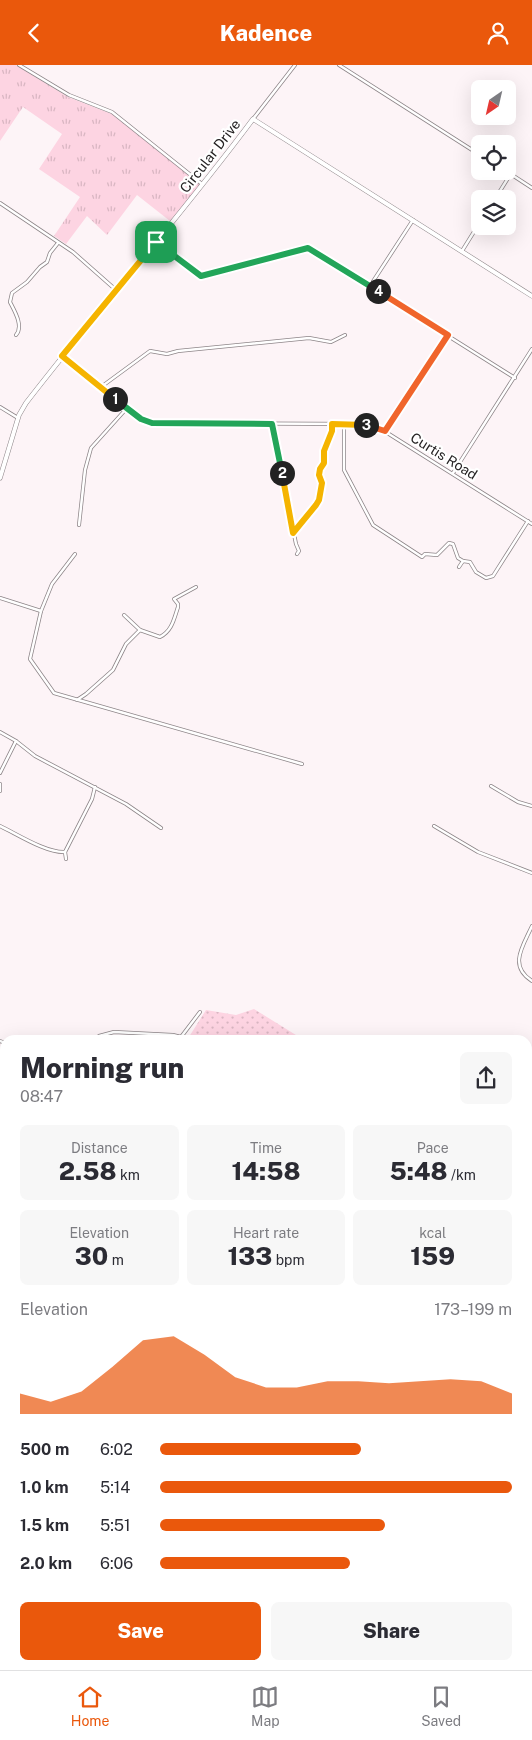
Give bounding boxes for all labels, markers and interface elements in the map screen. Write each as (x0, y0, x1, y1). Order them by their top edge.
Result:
icon: back (20, 19, 48, 47)
icon: person (484, 19, 512, 47)
text: Kadence (220, 20, 312, 46)
north arrow (471, 80, 516, 125)
map controls (471, 80, 516, 235)
street label: Circular Drive (176, 116, 244, 196)
button: locate (471, 135, 516, 180)
button: layers (471, 190, 516, 235)
pin (135, 221, 177, 263)
icon: arrive (142, 228, 170, 256)
pin: 4 (366, 279, 390, 303)
text: 4 (374, 283, 383, 299)
pin: 1 (102, 387, 128, 411)
text: 1 (113, 391, 119, 407)
pin: 3 (354, 413, 378, 437)
text: 3 (362, 417, 371, 433)
street label: Curtis Road (408, 429, 480, 483)
pin: 2 (270, 461, 294, 485)
text: 2 (278, 465, 287, 481)
text: Morning run (20, 1051, 184, 1084)
button: share (460, 1052, 512, 1104)
text: 08:47 (20, 1087, 63, 1106)
text: Distance (71, 1140, 128, 1156)
text: Time (250, 1140, 282, 1156)
text: Pace (417, 1140, 449, 1156)
text: 2.58 (59, 1156, 117, 1186)
text: 14:58 (231, 1156, 301, 1186)
text: 5:48 (389, 1156, 448, 1186)
text: km (117, 1167, 140, 1183)
text: /km (448, 1167, 476, 1183)
text: Elevation (70, 1225, 129, 1241)
text: Heart rate (233, 1225, 299, 1241)
text: kcal (419, 1225, 446, 1241)
text: 30 (75, 1241, 108, 1271)
text: 133 (227, 1241, 272, 1271)
text: 159 (410, 1241, 455, 1271)
text: m (108, 1252, 124, 1268)
text: bpm (272, 1252, 305, 1268)
text: Elevation (20, 1300, 88, 1319)
text: 173–199 m (434, 1300, 512, 1319)
text: 500 m (20, 1440, 69, 1459)
text: 6:02 (100, 1440, 133, 1459)
text: 1.0 km (20, 1478, 69, 1497)
text: 5:14 (100, 1478, 130, 1497)
text: 1.5 km (20, 1516, 69, 1535)
text: 5:51 (100, 1516, 131, 1535)
text: 2.0 km (20, 1554, 72, 1573)
text: 6:06 (100, 1554, 133, 1573)
button: Save (20, 1602, 261, 1660)
button: Share (271, 1602, 512, 1660)
tab: Home (71, 1683, 109, 1729)
tab: Map (251, 1683, 279, 1729)
tab: Saved (421, 1683, 461, 1729)

